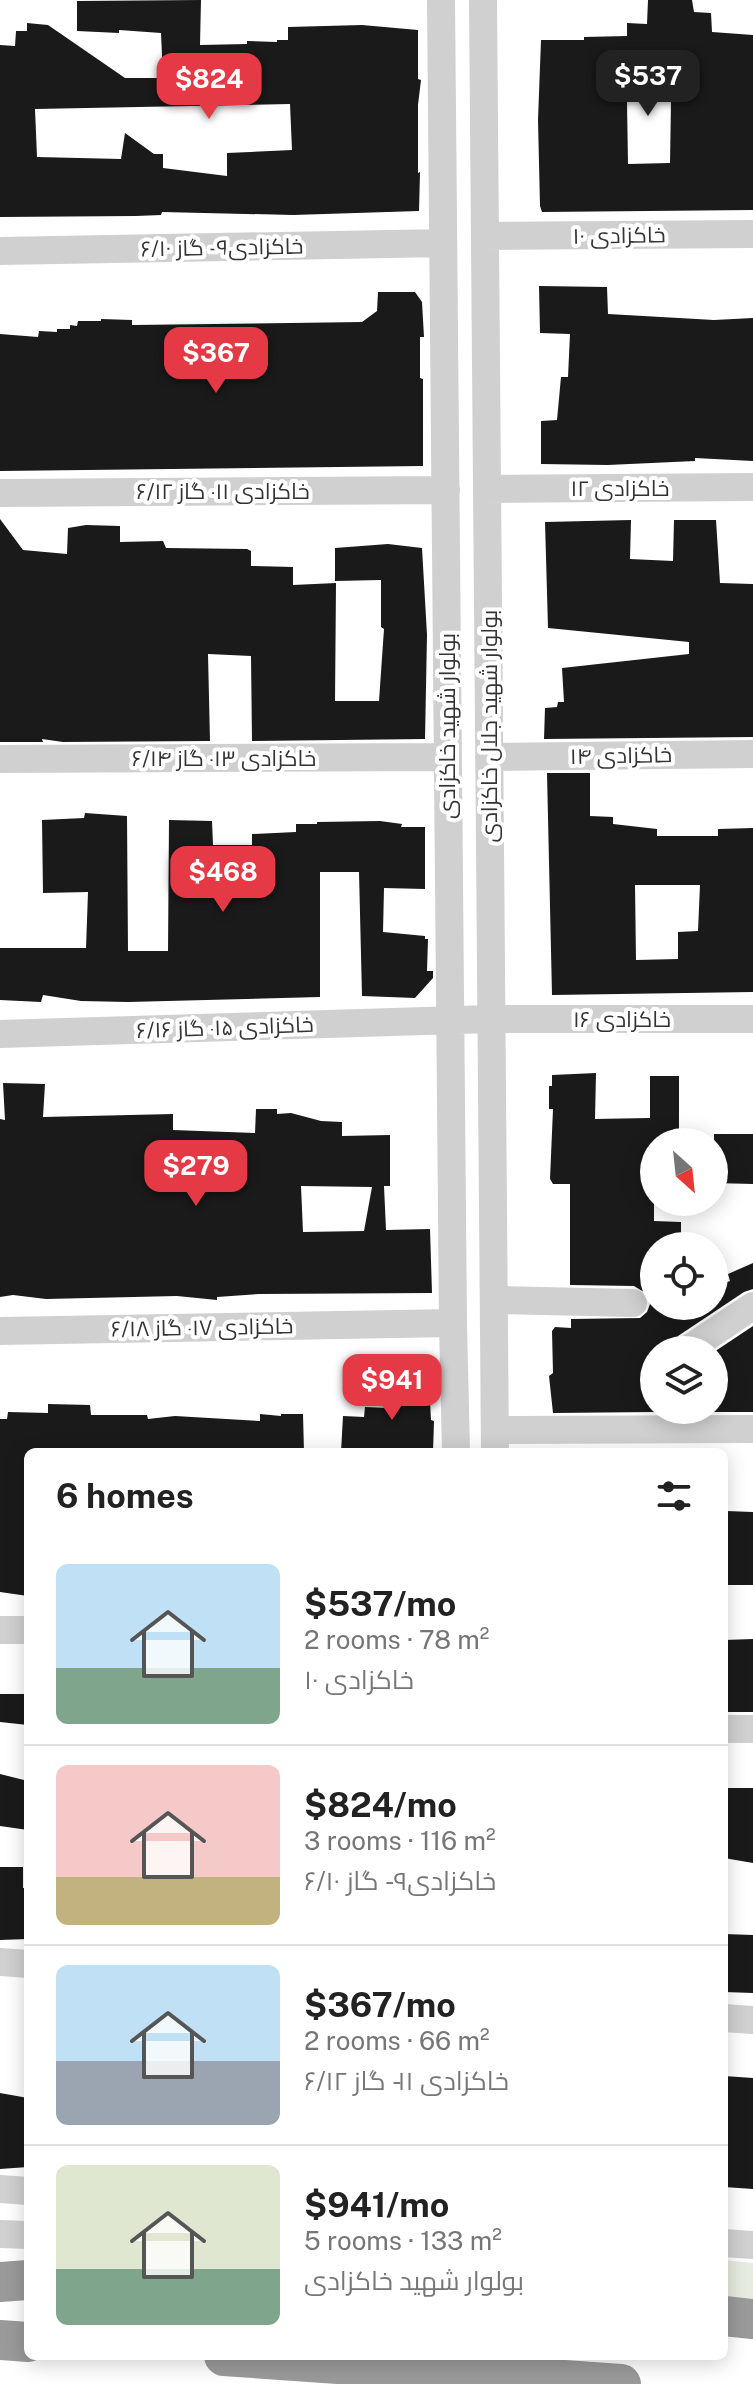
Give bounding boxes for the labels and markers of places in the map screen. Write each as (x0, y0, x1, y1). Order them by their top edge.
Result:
pin: $537 (601, 50, 695, 118)
pin: $824 (162, 53, 256, 121)
pin: $367 (169, 327, 263, 395)
pin: $468 (176, 846, 270, 914)
pin: $279 (149, 1140, 243, 1208)
pin: $941 (345, 1354, 439, 1422)

